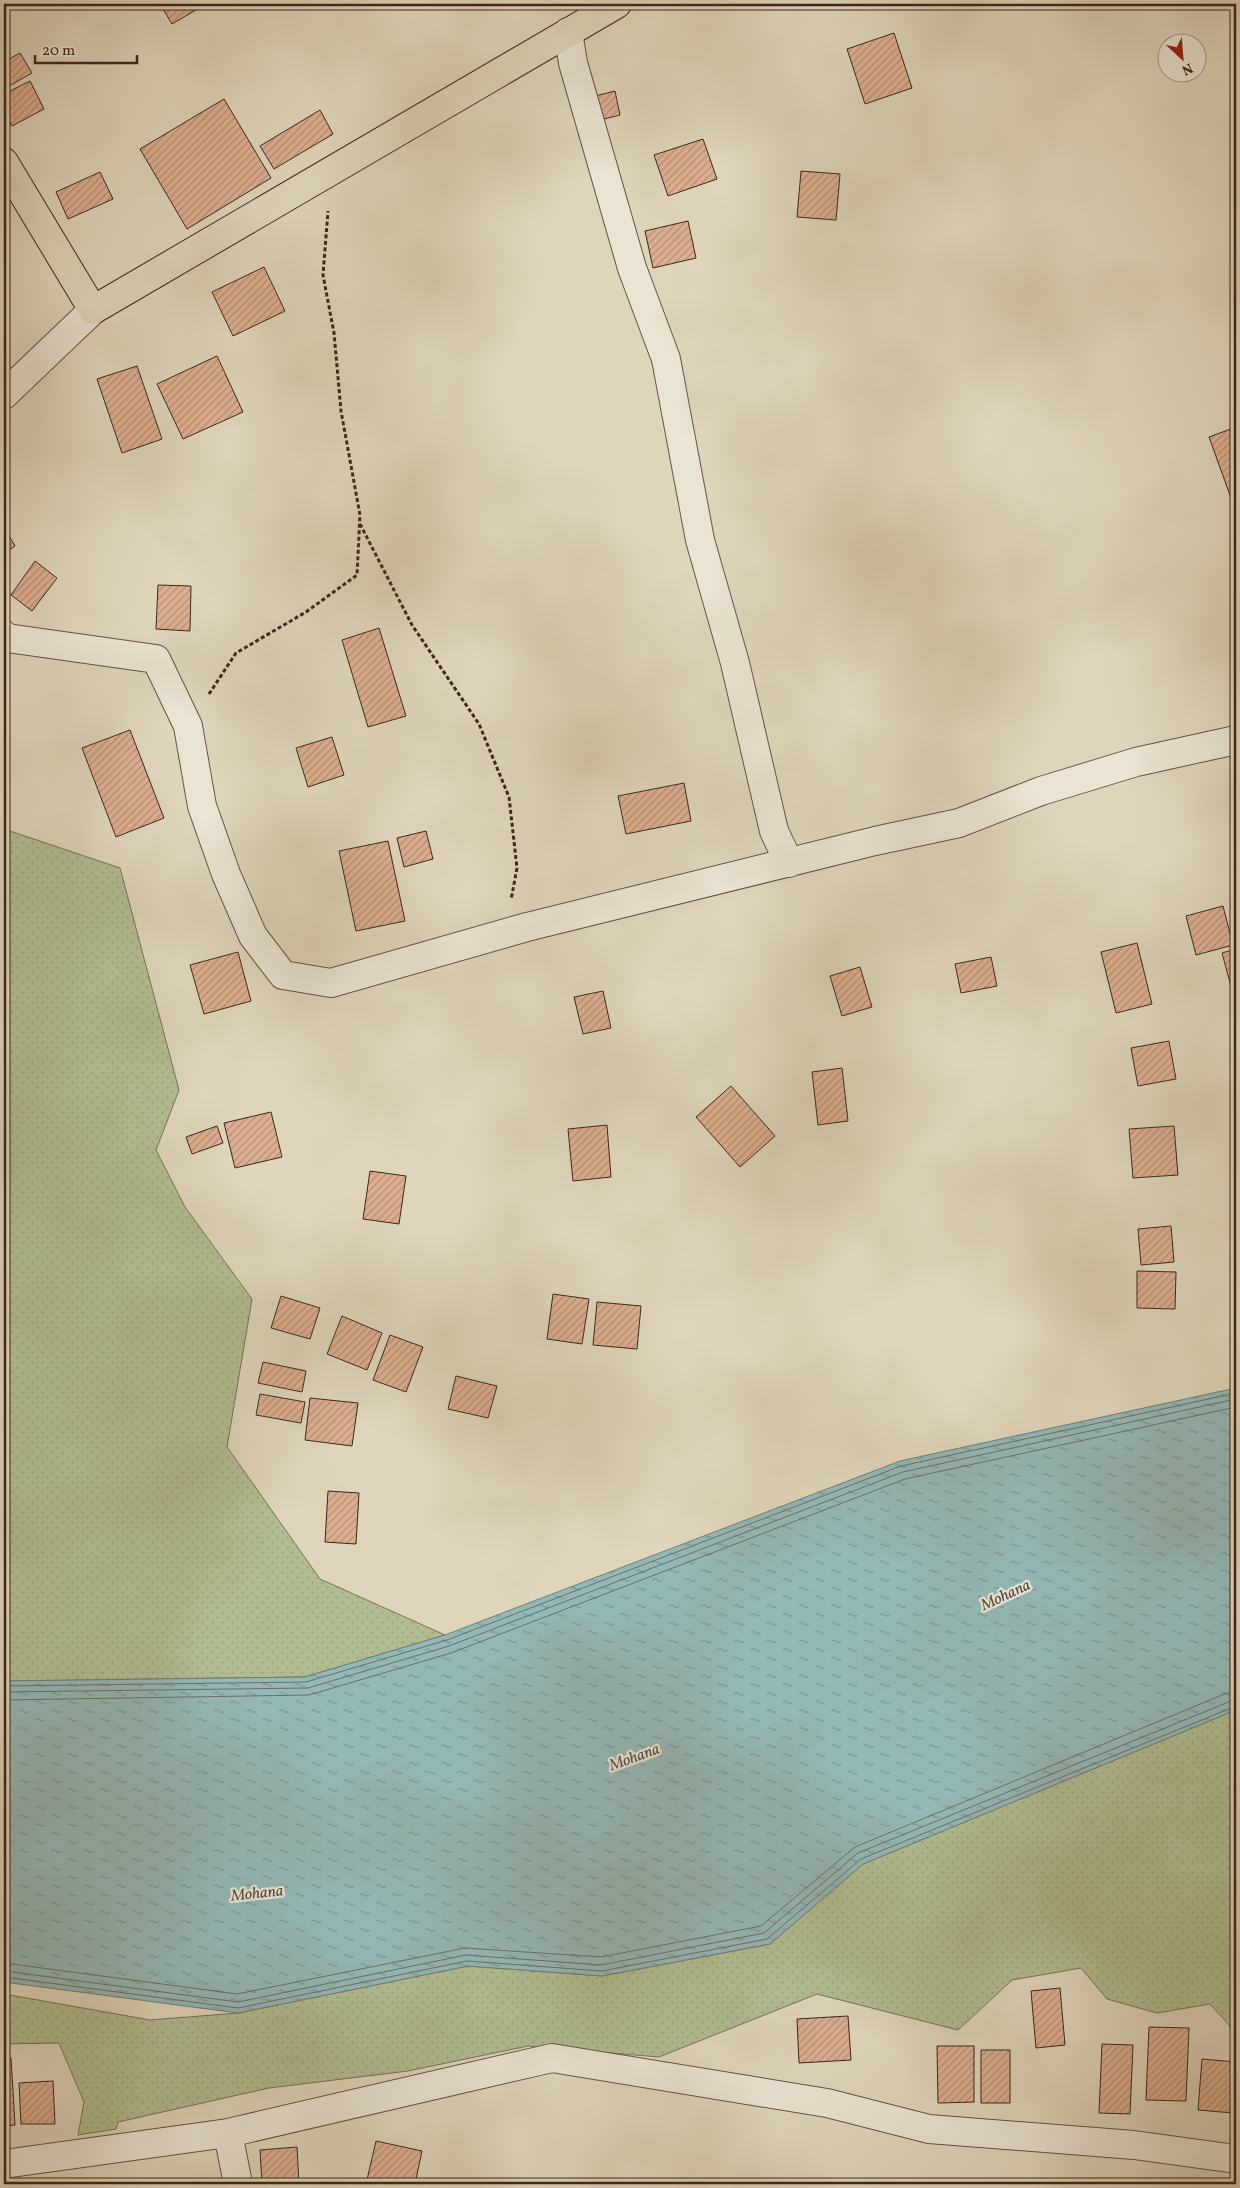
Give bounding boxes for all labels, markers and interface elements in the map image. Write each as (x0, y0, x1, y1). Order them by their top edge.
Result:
scale bar (35, 32, 138, 64)
north arrow (1158, 32, 1208, 82)
text: 20 m (42, 41, 75, 62)
text: N (1178, 58, 1196, 79)
water label: Mohana (977, 1575, 1035, 1617)
water label: Mohana (605, 1738, 664, 1778)
water label: Mohana (229, 1880, 285, 1908)

